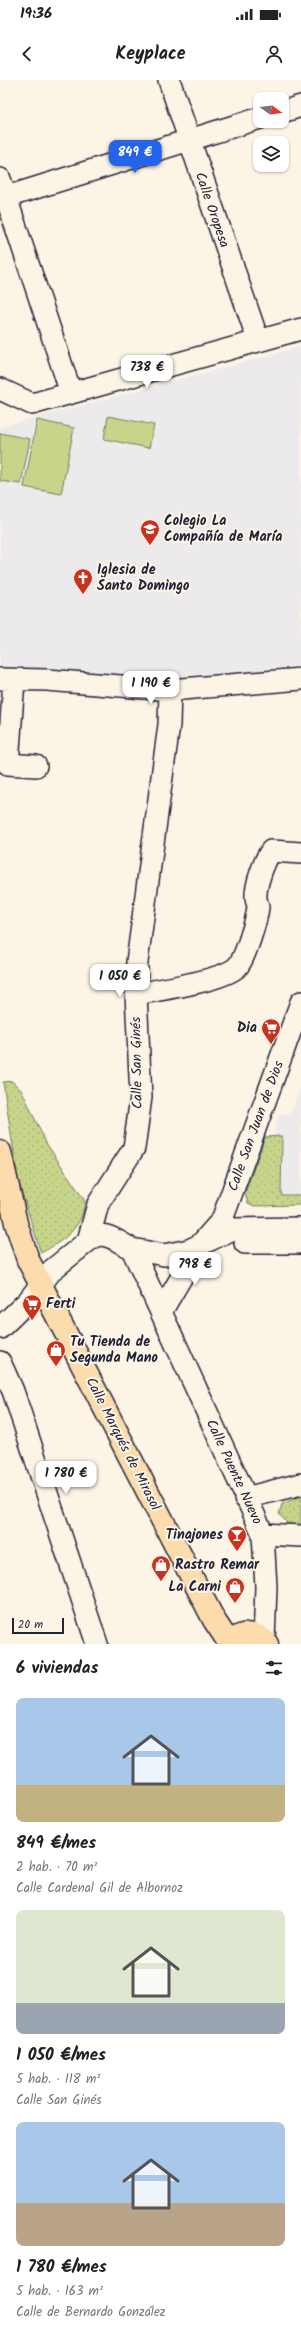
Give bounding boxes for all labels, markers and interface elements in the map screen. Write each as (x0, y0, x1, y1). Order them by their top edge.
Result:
text: 19:36 (20, 2, 52, 26)
text: Keyplace (115, 40, 186, 69)
icon: back (16, 43, 38, 65)
icon: person (263, 43, 285, 65)
north arrow (253, 92, 289, 128)
map controls (253, 92, 289, 172)
button: layers (253, 136, 289, 172)
pin: 849 € (107, 140, 163, 174)
text: 849 € (118, 142, 152, 163)
street label: Calle Oropesa (189, 169, 235, 251)
pin: 738 € (119, 355, 175, 389)
text: 738 € (130, 357, 164, 378)
place label: Colegio La Compañía de María (164, 510, 282, 548)
school or university icon: Colegio La Compañía de María (139, 518, 161, 546)
place label: Iglesia de Santo Domingo (97, 559, 190, 597)
church icon: Iglesia de Santo Domingo (72, 567, 94, 595)
pin: 1 190 € (114, 671, 188, 705)
text: 1 190 € (131, 673, 171, 694)
pin: 1 050 € (83, 964, 157, 998)
text: 1 050 € (99, 966, 141, 987)
street label: Calle San Ginés (125, 1017, 149, 1109)
place label: Dia (237, 1017, 257, 1039)
supermarket icon: Dia (260, 1017, 282, 1045)
street label: Calle San Juan de Dios (222, 1058, 290, 1194)
pin: 798 € (167, 1252, 223, 1286)
text: 798 € (178, 1254, 212, 1275)
supermarket icon: Ferti (21, 1293, 43, 1321)
place label: Ferti (46, 1293, 76, 1315)
place label: Tu Tienda de Segunda Mano (70, 1331, 158, 1369)
shop icon: Tu Tienda de Segunda Mano (45, 1339, 67, 1367)
street label: Calle Marqués de Mirasol (80, 1373, 166, 1515)
street label: Calle Puente Nuevo (200, 1416, 268, 1528)
pin: 1 780 € (29, 1461, 103, 1495)
text: 1 780 € (45, 1463, 87, 1484)
place label: Tinajones (166, 1524, 223, 1546)
bar icon: Tinajones (226, 1524, 248, 1552)
shop icon: Rastro Remar (150, 1554, 172, 1582)
place label: Rastro Remar (175, 1554, 260, 1576)
place label: La Carni (169, 1576, 221, 1598)
shop icon: La Carni (224, 1576, 246, 1604)
scale bar (12, 1616, 64, 1635)
text: 20 m (18, 1616, 43, 1634)
text: 6 viviendas (16, 1655, 98, 1682)
icon: filters (263, 1657, 285, 1679)
icon: home (115, 1724, 187, 1796)
text: 849 €/mes (16, 1830, 96, 1857)
text: 2 hab. · 70 m² (16, 1857, 97, 1878)
text: Calle Cardenal Gil de Albornoz (16, 1878, 183, 1899)
icon: home (115, 1936, 187, 2008)
text: 1 050 €/mes (16, 2042, 106, 2069)
text: 5 hab. · 118 m² (16, 2069, 100, 2090)
text: Calle San Ginés (16, 2090, 102, 2111)
icon: home (115, 2148, 187, 2220)
text: 1 780 €/mes (16, 2254, 107, 2281)
text: 5 hab. · 163 m² (16, 2281, 103, 2302)
text: Calle de Bernardo González (16, 2302, 166, 2323)

